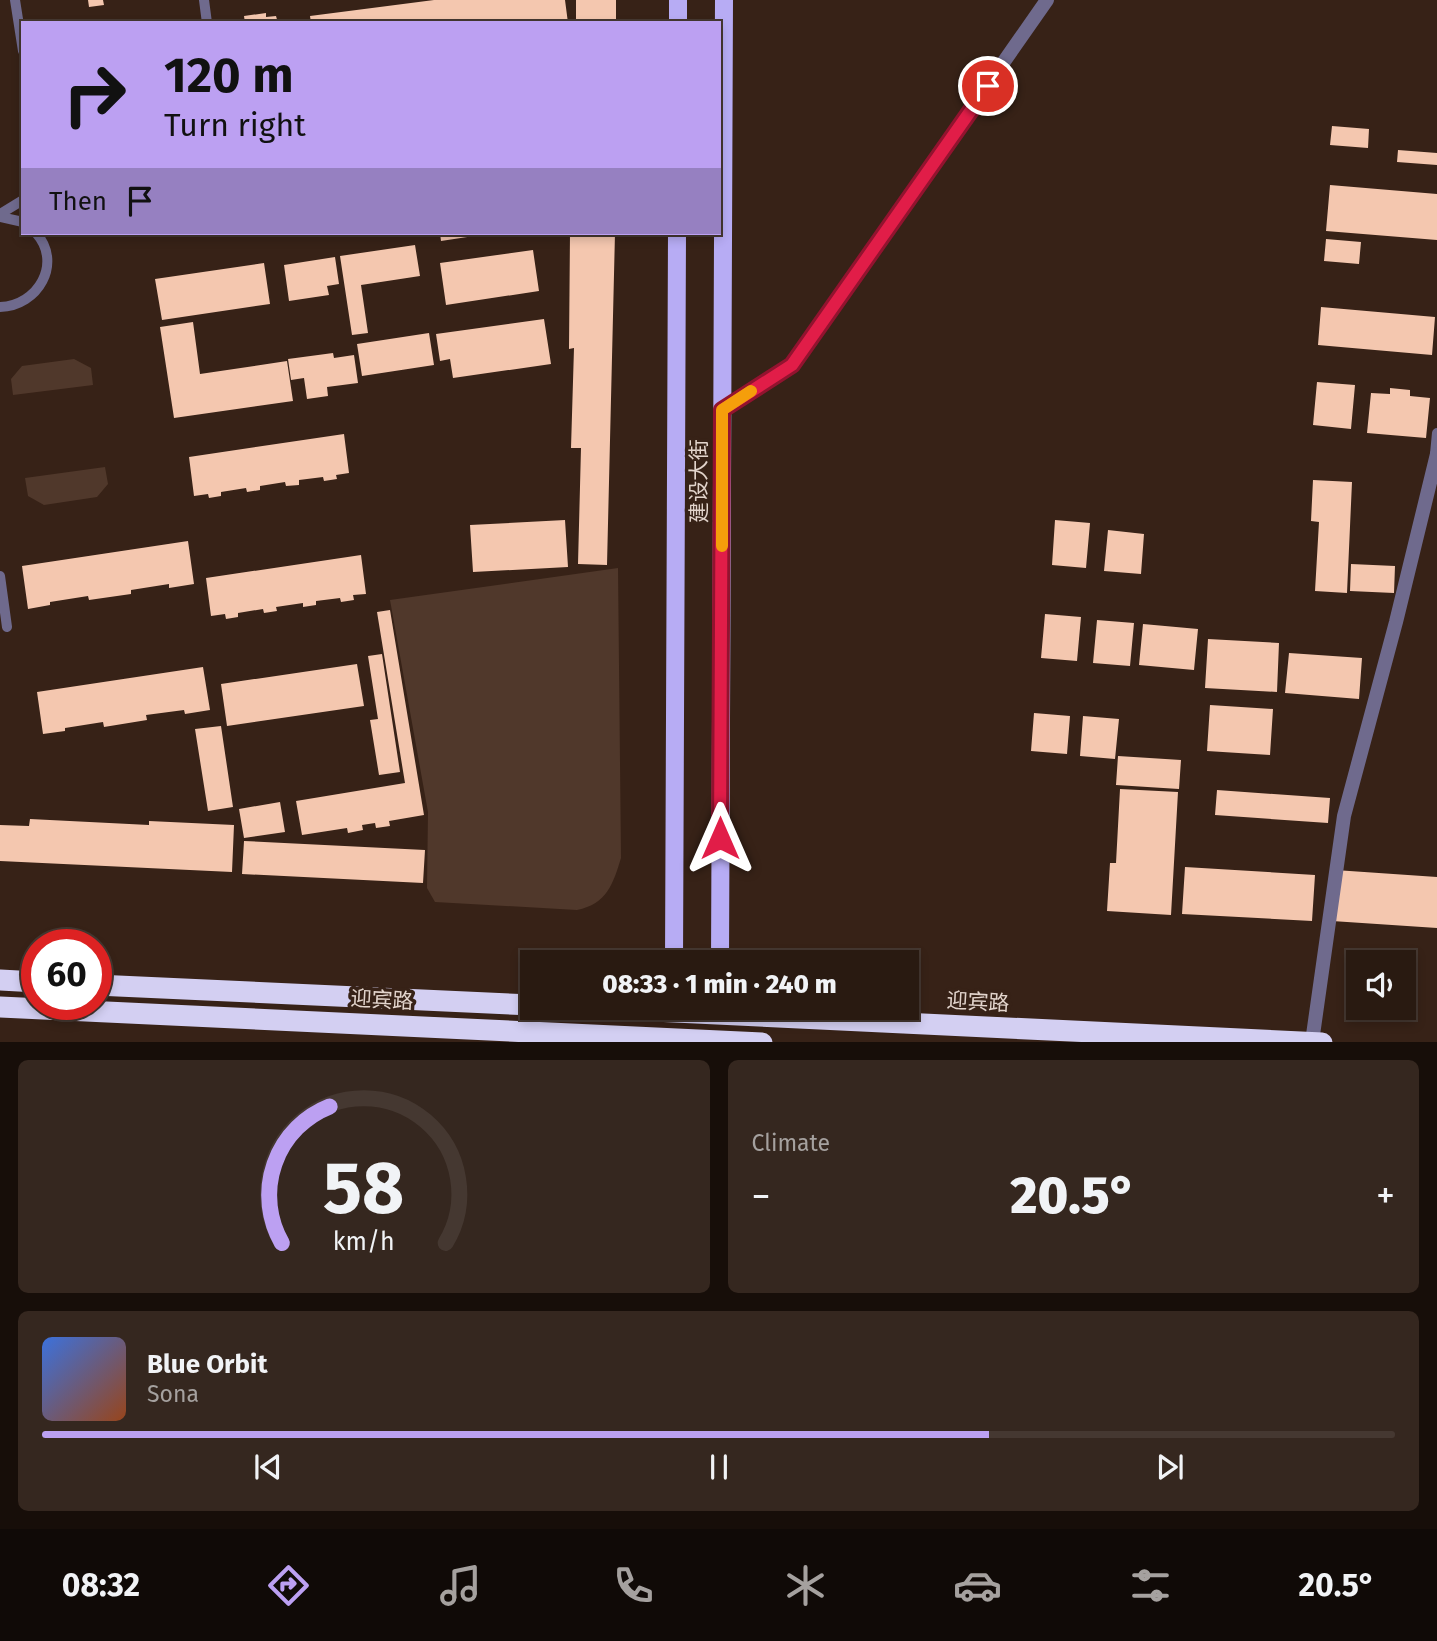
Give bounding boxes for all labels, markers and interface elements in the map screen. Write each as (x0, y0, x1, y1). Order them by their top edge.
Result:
text: 120 m (164, 46, 294, 105)
icon: right (49, 49, 140, 140)
pin (958, 56, 1018, 116)
icon: arrive (969, 67, 1007, 105)
text: Turn right (164, 106, 306, 144)
icon: arrive (121, 182, 159, 220)
text: Then (49, 186, 107, 217)
street label: 建设大街 (686, 439, 712, 523)
position arrow (683, 801, 757, 875)
speed limit sign: 60 (21, 929, 112, 1020)
map controls (1346, 950, 1416, 1020)
button: sound (1346, 950, 1416, 1020)
text: 08:33 · 1 min · 240 m (602, 969, 837, 1000)
street label: 迎宾路 (350, 985, 414, 1015)
street label: 迎宾路 (946, 987, 1010, 1017)
text: Climate (752, 1129, 830, 1157)
text: 58 (323, 1145, 404, 1232)
text: 20.5° (1010, 1164, 1136, 1227)
text: − (752, 1173, 771, 1219)
text: + (1376, 1173, 1395, 1219)
text: km/h (333, 1226, 395, 1256)
text: Blue Orbit (147, 1349, 267, 1380)
text: Sona (147, 1380, 199, 1408)
icon: previous (249, 1448, 287, 1486)
icon: pause (700, 1448, 738, 1486)
icon: next (1151, 1448, 1189, 1486)
icon: directions (264, 1561, 313, 1610)
icon: music (436, 1561, 485, 1610)
icon: phone (609, 1561, 658, 1610)
icon: climate (781, 1561, 830, 1610)
icon: car (953, 1561, 1002, 1610)
icon: filters (1126, 1561, 1175, 1610)
text: 08:32 (62, 1566, 140, 1604)
text: 20.5° (1298, 1566, 1375, 1604)

